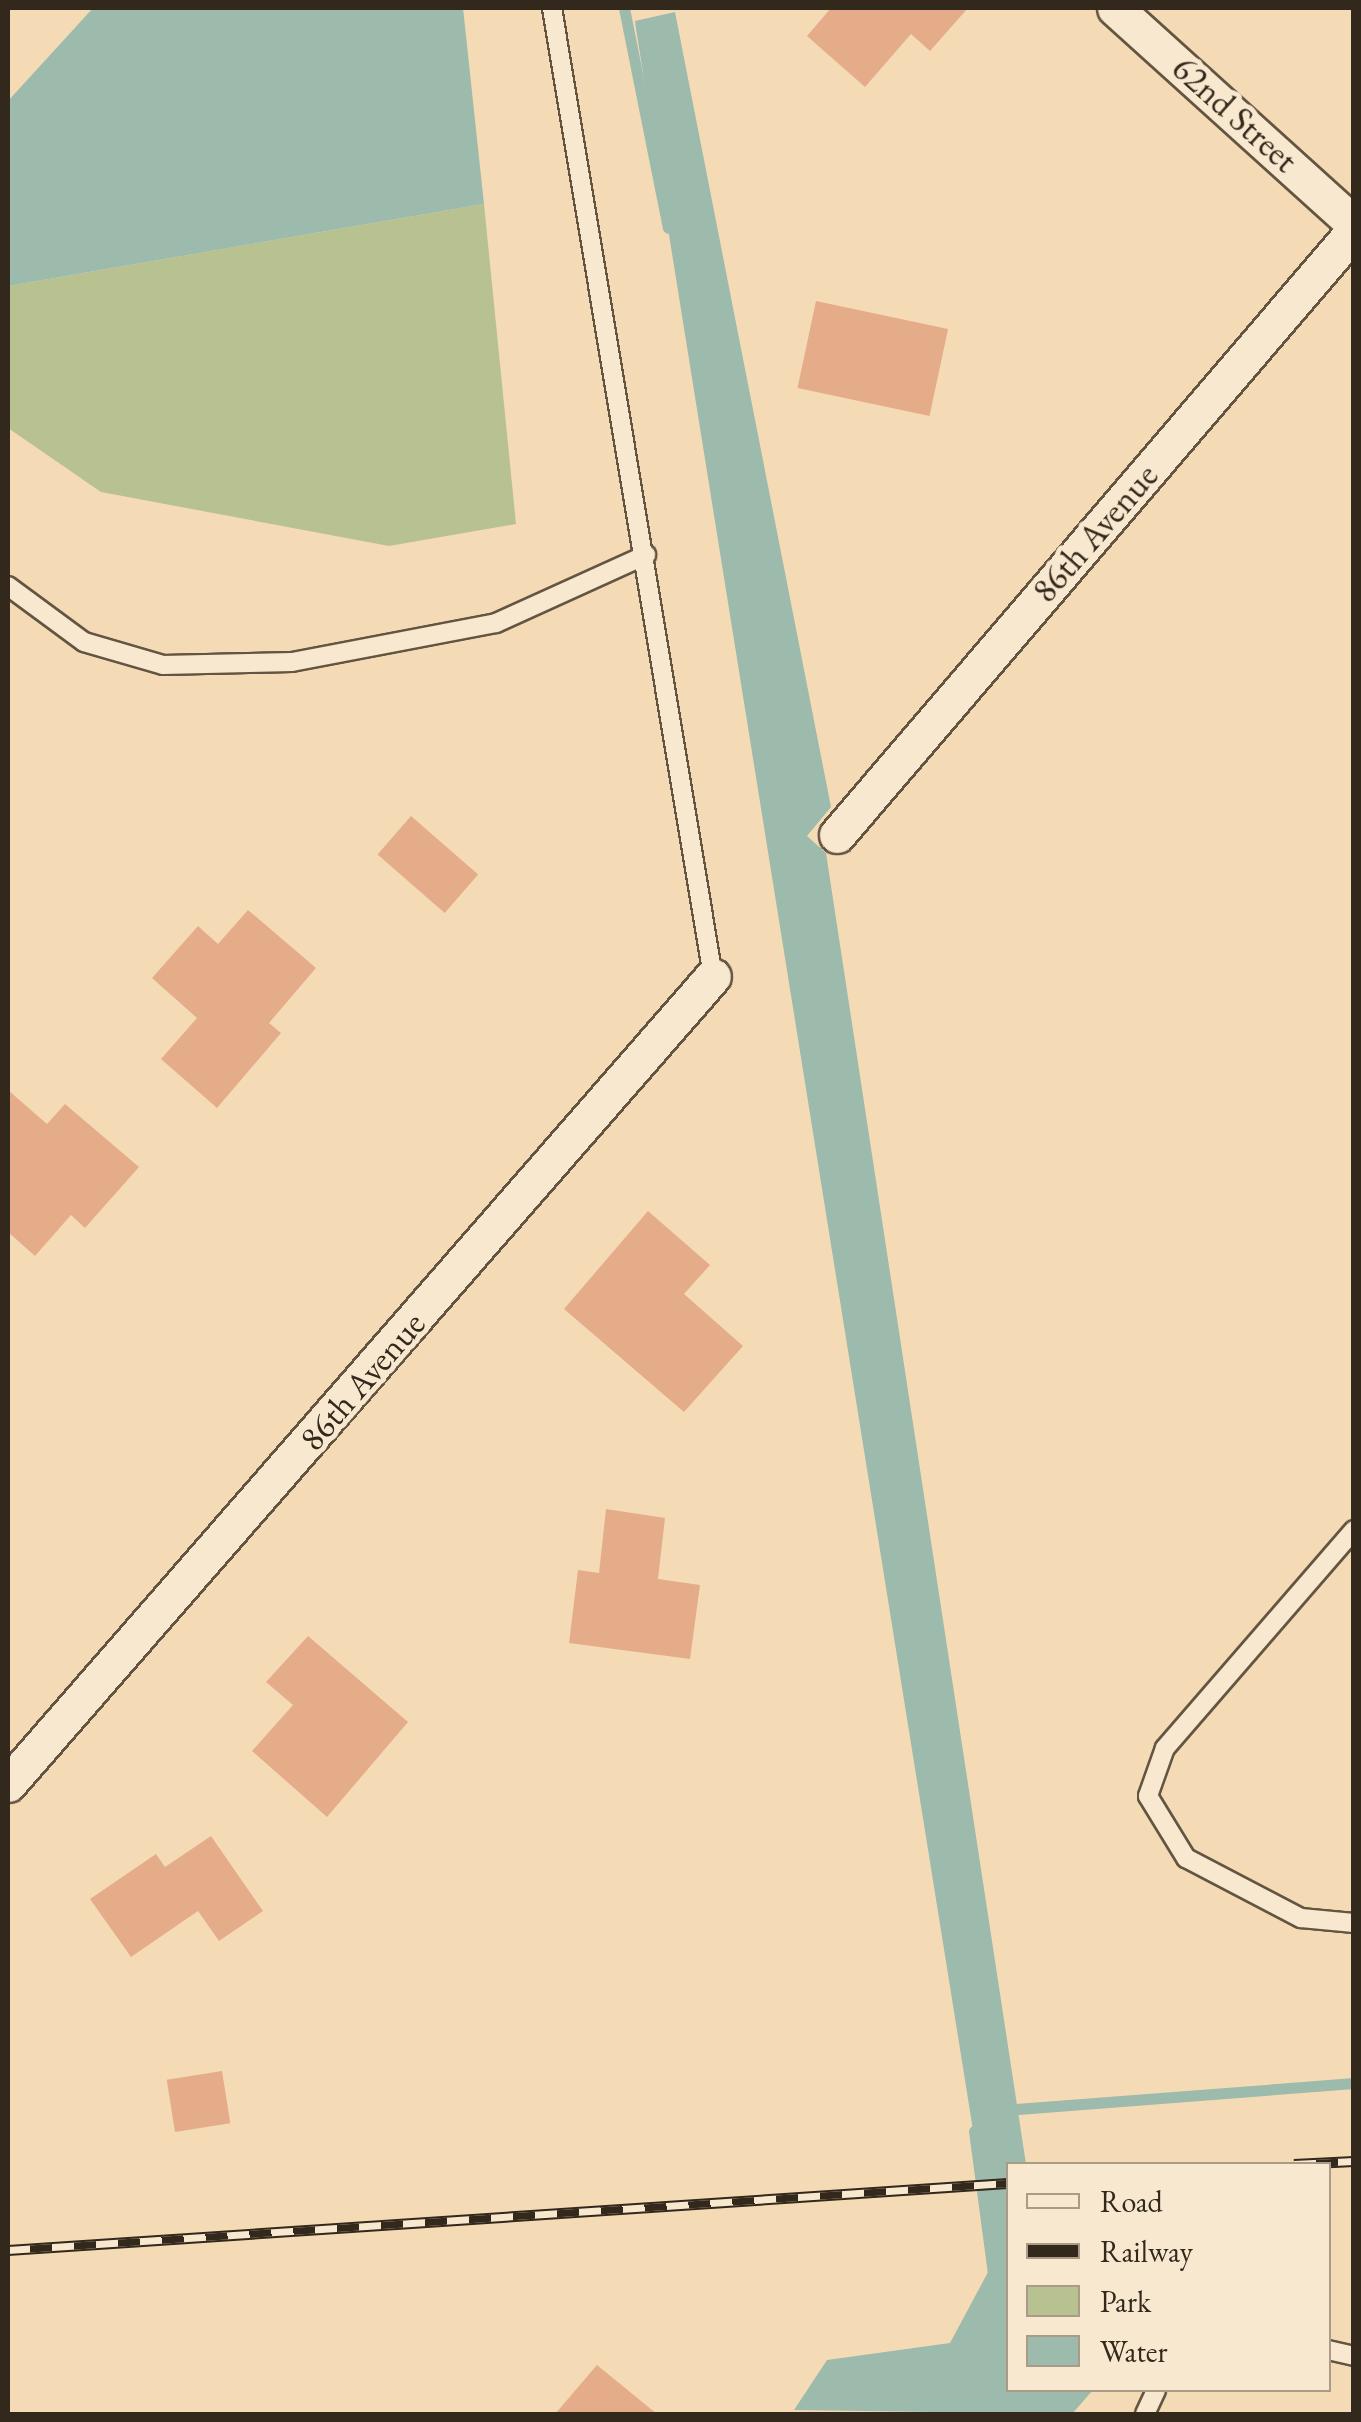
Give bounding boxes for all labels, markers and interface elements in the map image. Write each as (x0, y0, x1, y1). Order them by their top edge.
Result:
street label: 62nd Street (1164, 47, 1306, 181)
street label: 86th Avenue (1023, 455, 1167, 611)
street label: 86th Avenue (290, 1303, 434, 1459)
legend (1006, 2162, 1331, 2392)
text: Road (1100, 2182, 1163, 2221)
text: Railway (1100, 2232, 1193, 2271)
text: Park (1100, 2282, 1151, 2321)
text: Water (1100, 2332, 1168, 2371)

